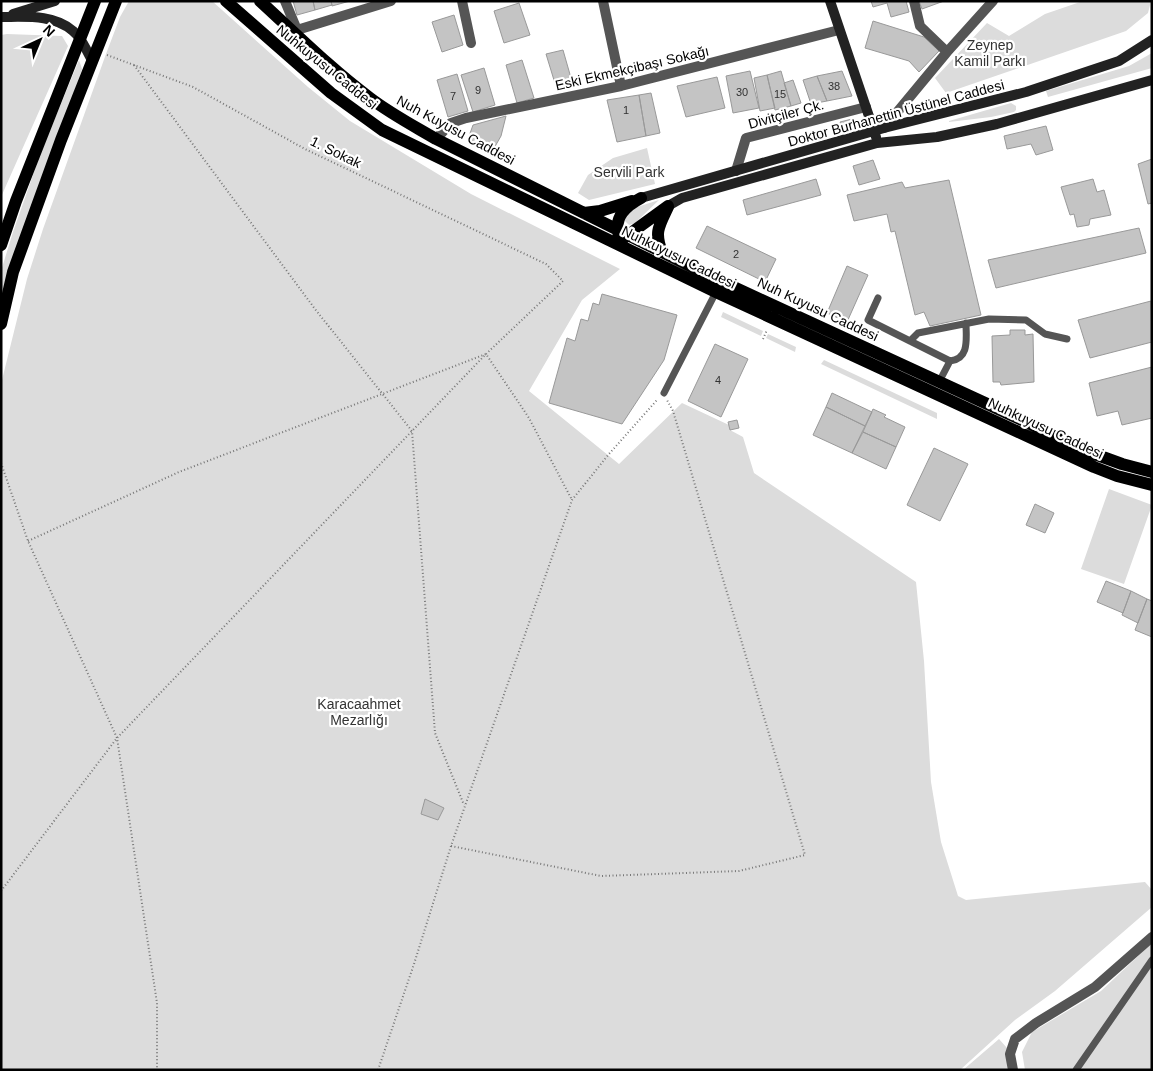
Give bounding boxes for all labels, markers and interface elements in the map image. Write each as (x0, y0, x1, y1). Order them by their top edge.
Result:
north arrow (15, 15, 65, 65)
text: N (40, 21, 58, 40)
street label: Nuhkuyusu Caddesi (273, 21, 381, 113)
park label: Zeynep Kamil Parkı (954, 37, 1026, 69)
street label: Eski Ekmekçibaşı Sokağı (554, 43, 710, 93)
street label: Doktor Burhanettin Üstünel Caddesi (786, 75, 1006, 150)
house number: 38 (828, 80, 840, 92)
house number: 9 (475, 84, 481, 96)
house number: 30 (736, 86, 748, 98)
house number: 15 (774, 88, 786, 100)
house number: 7 (450, 90, 456, 102)
street label: Nuh Kuyusu Caddesi (394, 92, 518, 168)
street label: Divitçiler Çk. (746, 96, 826, 132)
house number: 1 (623, 104, 629, 116)
street label: 1. Sokak (308, 133, 365, 172)
park label: Servili Park (594, 164, 665, 180)
street label: Nuhkuyusu Caddesi (619, 222, 739, 292)
house number: 2 (733, 248, 739, 260)
street label: Nuh Kuyusu Caddesi (755, 274, 881, 344)
house number: 4 (715, 374, 721, 386)
street label: Nuhkuyusu Caddesi (986, 394, 1106, 462)
park label: Karacaahmet Mezarlığı (317, 696, 401, 728)

